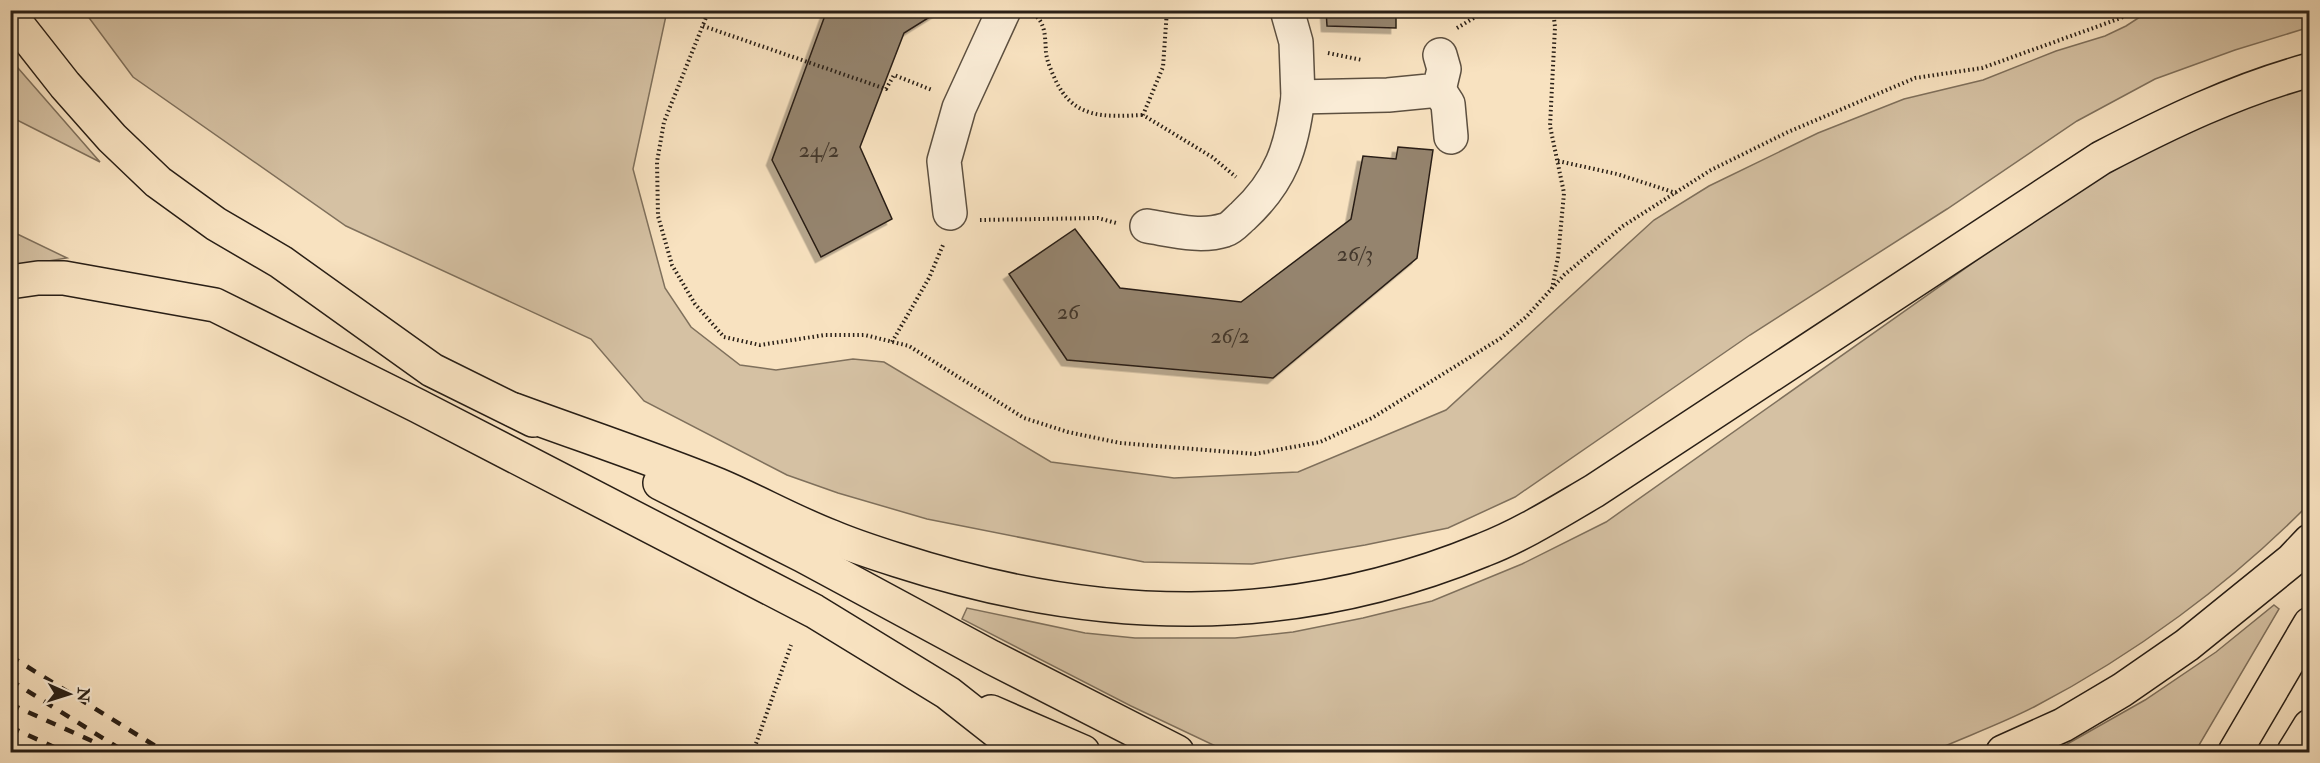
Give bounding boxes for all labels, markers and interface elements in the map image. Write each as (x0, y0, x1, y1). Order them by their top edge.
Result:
house number: 24/2 (799, 136, 839, 164)
house number: 26/3 (1337, 240, 1373, 268)
house number: 26 (1057, 298, 1081, 326)
house number: 26/2 (1210, 322, 1250, 350)
north arrow (39, 664, 99, 724)
text: N (73, 686, 93, 703)

